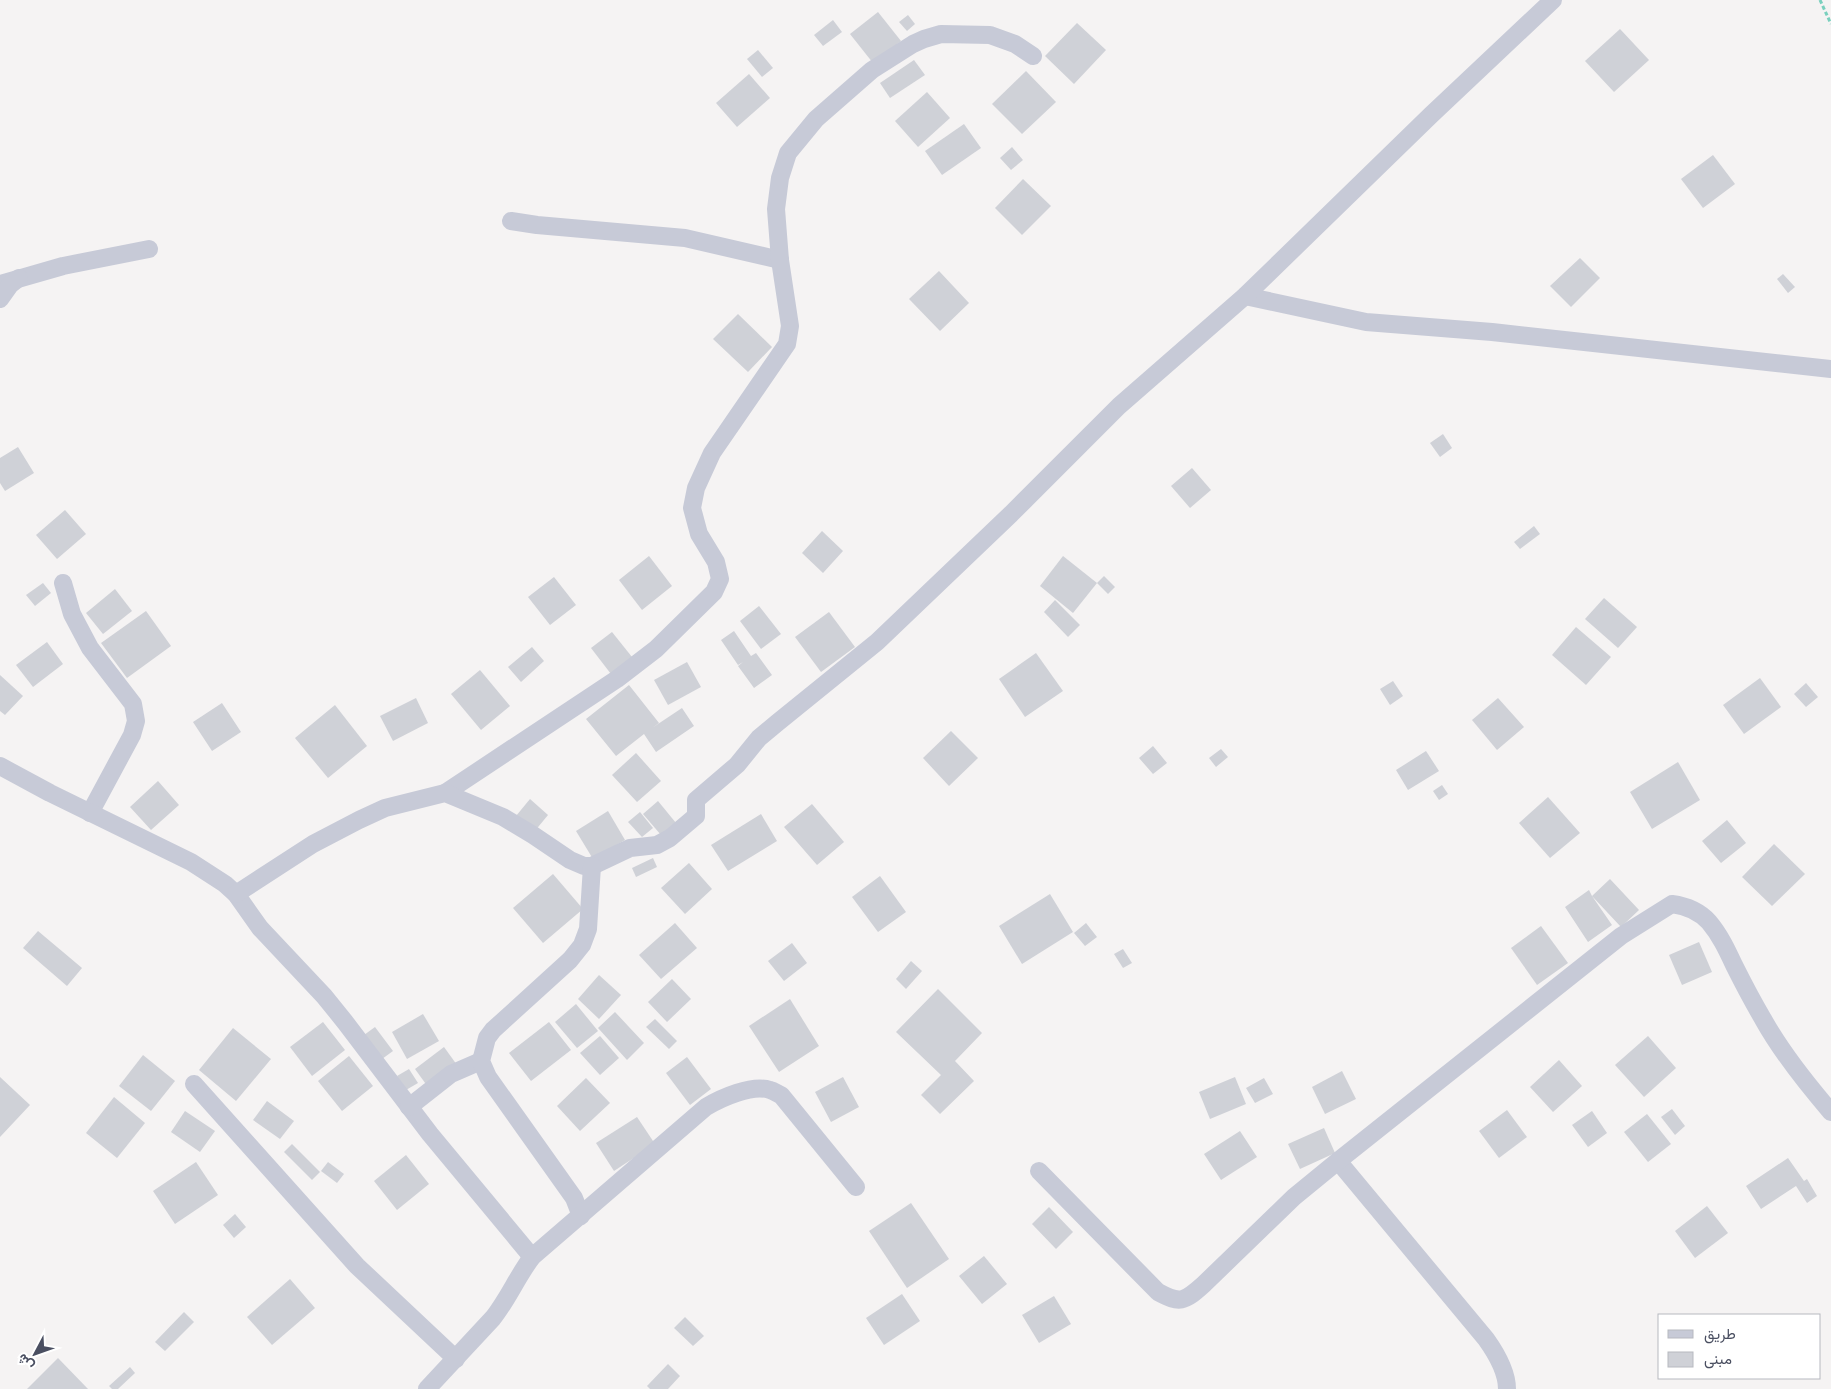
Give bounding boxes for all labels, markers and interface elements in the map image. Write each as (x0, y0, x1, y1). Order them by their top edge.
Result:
legend (1658, 1314, 1821, 1379)
text: طريق (1704, 1325, 1736, 1344)
north arrow (10, 1329, 60, 1379)
text: ش (14, 1350, 38, 1374)
text: مبنى (1704, 1350, 1732, 1369)

